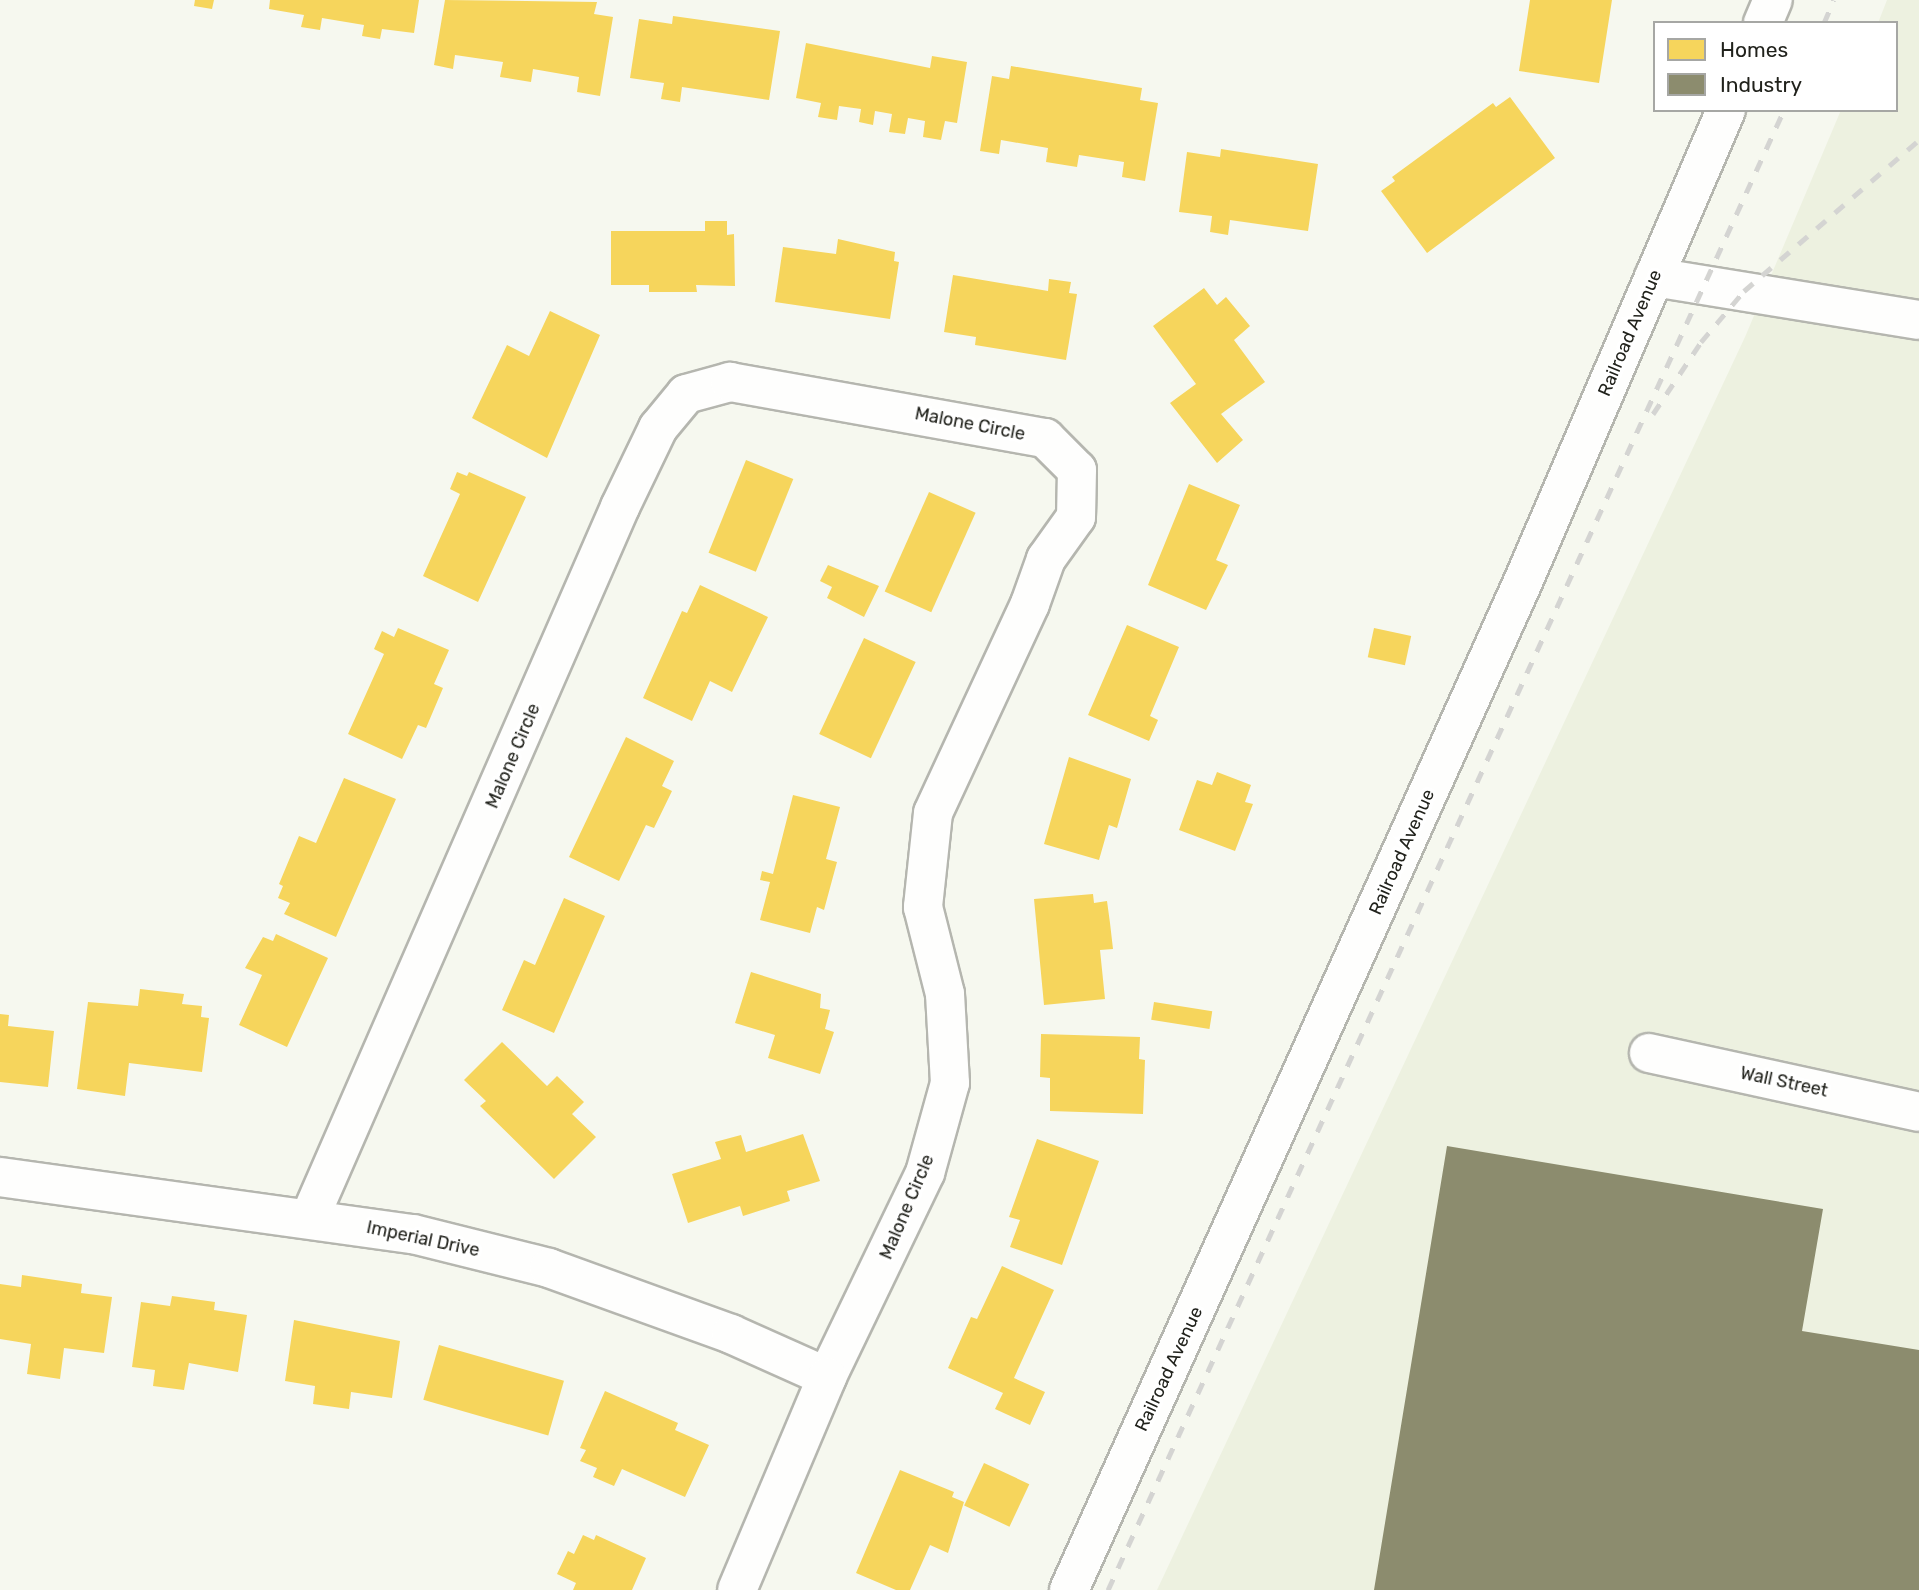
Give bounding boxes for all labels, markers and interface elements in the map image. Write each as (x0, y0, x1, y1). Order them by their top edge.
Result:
legend (1653, 21, 1898, 112)
text: Homes (1720, 37, 1788, 62)
text: Industry (1720, 72, 1802, 97)
street label: Railroad Avenue (1594, 266, 1666, 400)
street label: Malone Circle (913, 403, 1027, 445)
street label: Malone Circle (481, 700, 545, 812)
street label: Railroad Avenue (1365, 786, 1439, 918)
street label: Wall Street (1738, 1062, 1830, 1102)
street label: Malone Circle (875, 1151, 939, 1263)
street label: Imperial Drive (365, 1216, 481, 1262)
street label: Railroad Avenue (1131, 1303, 1207, 1435)

